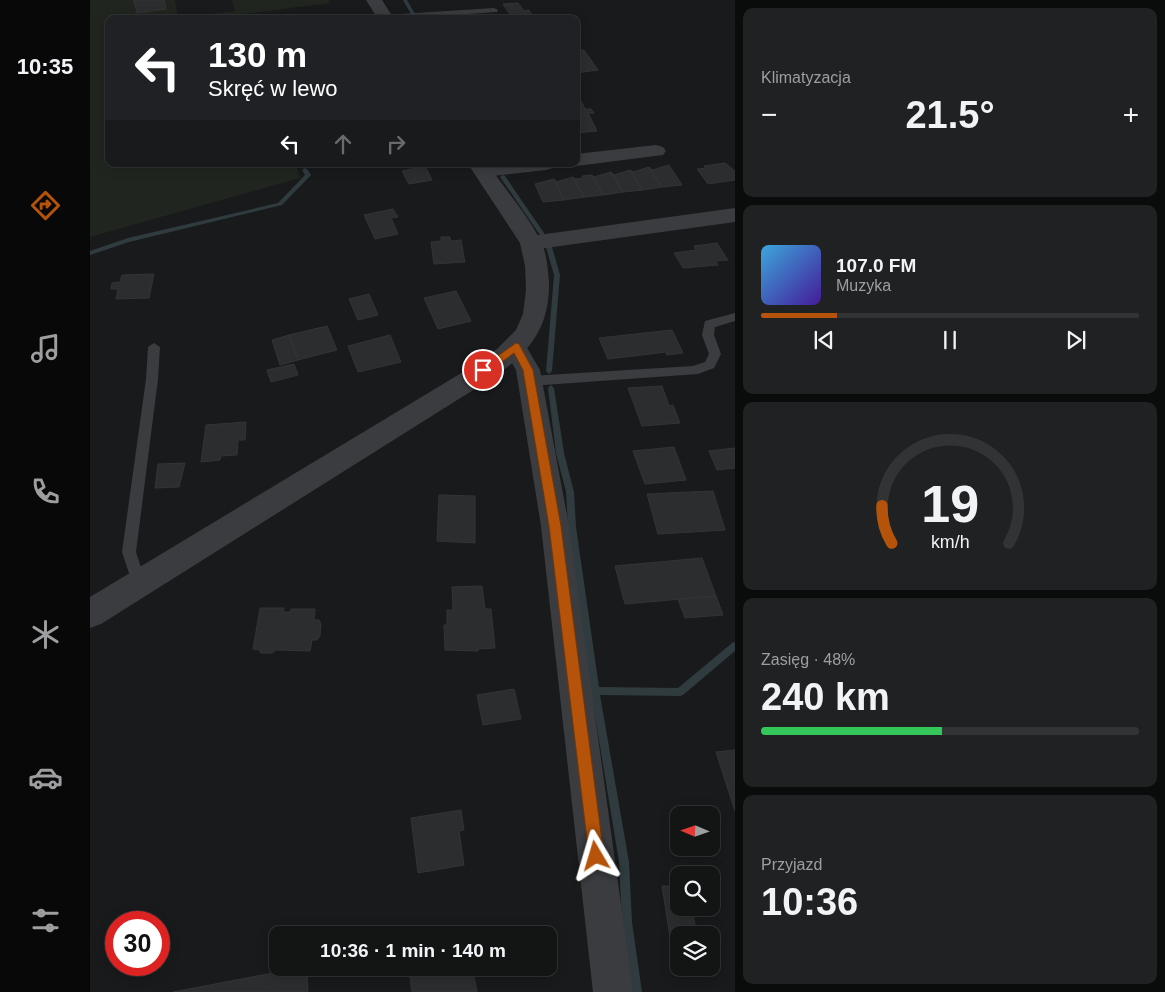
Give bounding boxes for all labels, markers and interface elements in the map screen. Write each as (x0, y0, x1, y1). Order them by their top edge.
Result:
icon: left (125, 35, 190, 100)
text: 130 m (208, 35, 307, 74)
text: 10:35 (17, 54, 73, 79)
text: Klimatyzacja (761, 69, 851, 86)
text: Skręć w lewo (208, 76, 338, 101)
text: 21.5° (905, 94, 995, 136)
text: − (761, 99, 777, 130)
text: + (1123, 99, 1139, 130)
icon: left (276, 130, 304, 158)
icon: ahead (329, 130, 357, 158)
icon: right (382, 130, 410, 158)
icon: directions (28, 188, 63, 223)
text: 107.0 FM (836, 255, 916, 276)
text: Muzyka (836, 277, 891, 294)
icon: previous (810, 326, 838, 354)
icon: pause (936, 326, 964, 354)
icon: next (1062, 326, 1090, 354)
icon: music (28, 331, 63, 366)
pin (462, 349, 504, 391)
icon: arrive (469, 356, 497, 384)
icon: phone (28, 474, 63, 509)
text: 19 (921, 475, 979, 533)
text: km/h (931, 532, 969, 552)
icon: climate (28, 617, 63, 652)
text: Zasięg · 48% (761, 651, 855, 668)
text: 240 km (761, 676, 890, 718)
icon: car (28, 760, 63, 795)
north arrow (670, 806, 720, 856)
map controls (670, 806, 720, 976)
position arrow (569, 829, 621, 881)
text: Przyjazd (761, 856, 822, 873)
button: search (670, 866, 720, 916)
text: 10:36 (761, 881, 858, 923)
icon: filters (28, 903, 63, 938)
speed limit sign: 30 (105, 911, 170, 976)
button: layers (670, 926, 720, 976)
text: 10:36 · 1 min · 140 m (320, 940, 506, 961)

